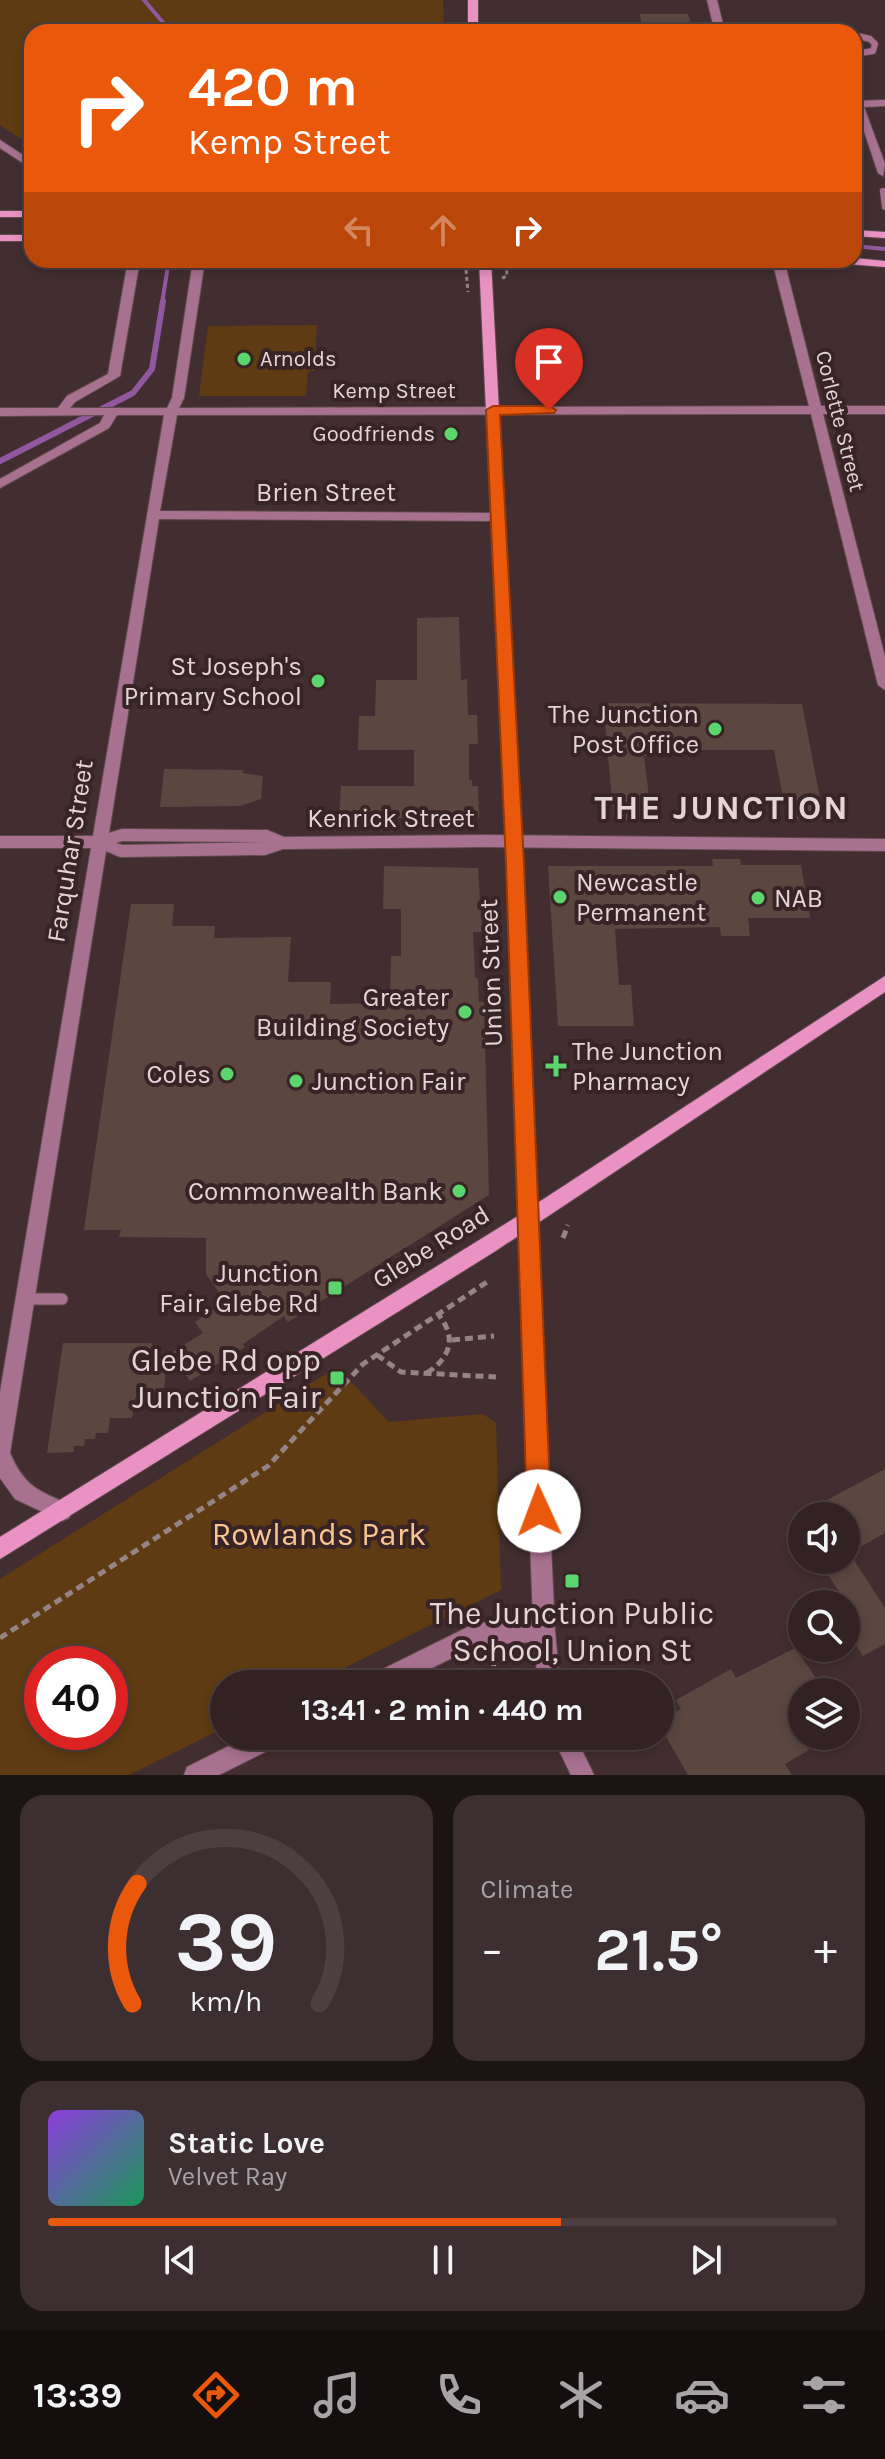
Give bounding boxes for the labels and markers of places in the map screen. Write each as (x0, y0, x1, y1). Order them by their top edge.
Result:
pin (515, 328, 583, 410)
place label: Arnolds (260, 346, 337, 372)
marker: Arnolds (235, 350, 253, 368)
place label: Goodfriends (313, 421, 435, 447)
marker: Goodfriends (442, 425, 460, 443)
place label: St Joseph's Primary School (124, 651, 302, 712)
marker: St Joseph's Primary School (309, 672, 327, 690)
place label: The Junction Post Office (548, 699, 699, 760)
marker: The Junction Post Office (706, 720, 724, 738)
place label: Newcastle Permanent (576, 867, 707, 928)
place label: NAB (774, 883, 823, 914)
marker: Newcastle Permanent (551, 888, 569, 906)
marker: NAB (749, 889, 767, 907)
place label: Greater Building Society (256, 982, 450, 1043)
marker: Greater Building Society (456, 1003, 474, 1021)
place label: The Junction Pharmacy (572, 1036, 723, 1097)
marker: The Junction Pharmacy (547, 1057, 565, 1075)
place label: Coles (147, 1059, 211, 1090)
marker: Coles (218, 1065, 236, 1083)
place label: Junction Fair (312, 1066, 466, 1097)
marker: Junction Fair (287, 1072, 305, 1090)
place label: Commonwealth Bank (188, 1176, 443, 1207)
marker: Commonwealth Bank (450, 1182, 468, 1200)
place label: Junction Fair, Glebe Rd (159, 1258, 319, 1319)
marker: Junction Fair, Glebe Rd (326, 1279, 344, 1297)
place label: Glebe Rd opp Junction Fair (131, 1342, 321, 1416)
marker: Glebe Rd opp Junction Fair (328, 1369, 346, 1387)
marker: The Junction Public School, Union St (563, 1572, 581, 1590)
place label: The Junction Public School, Union St (430, 1595, 714, 1669)

